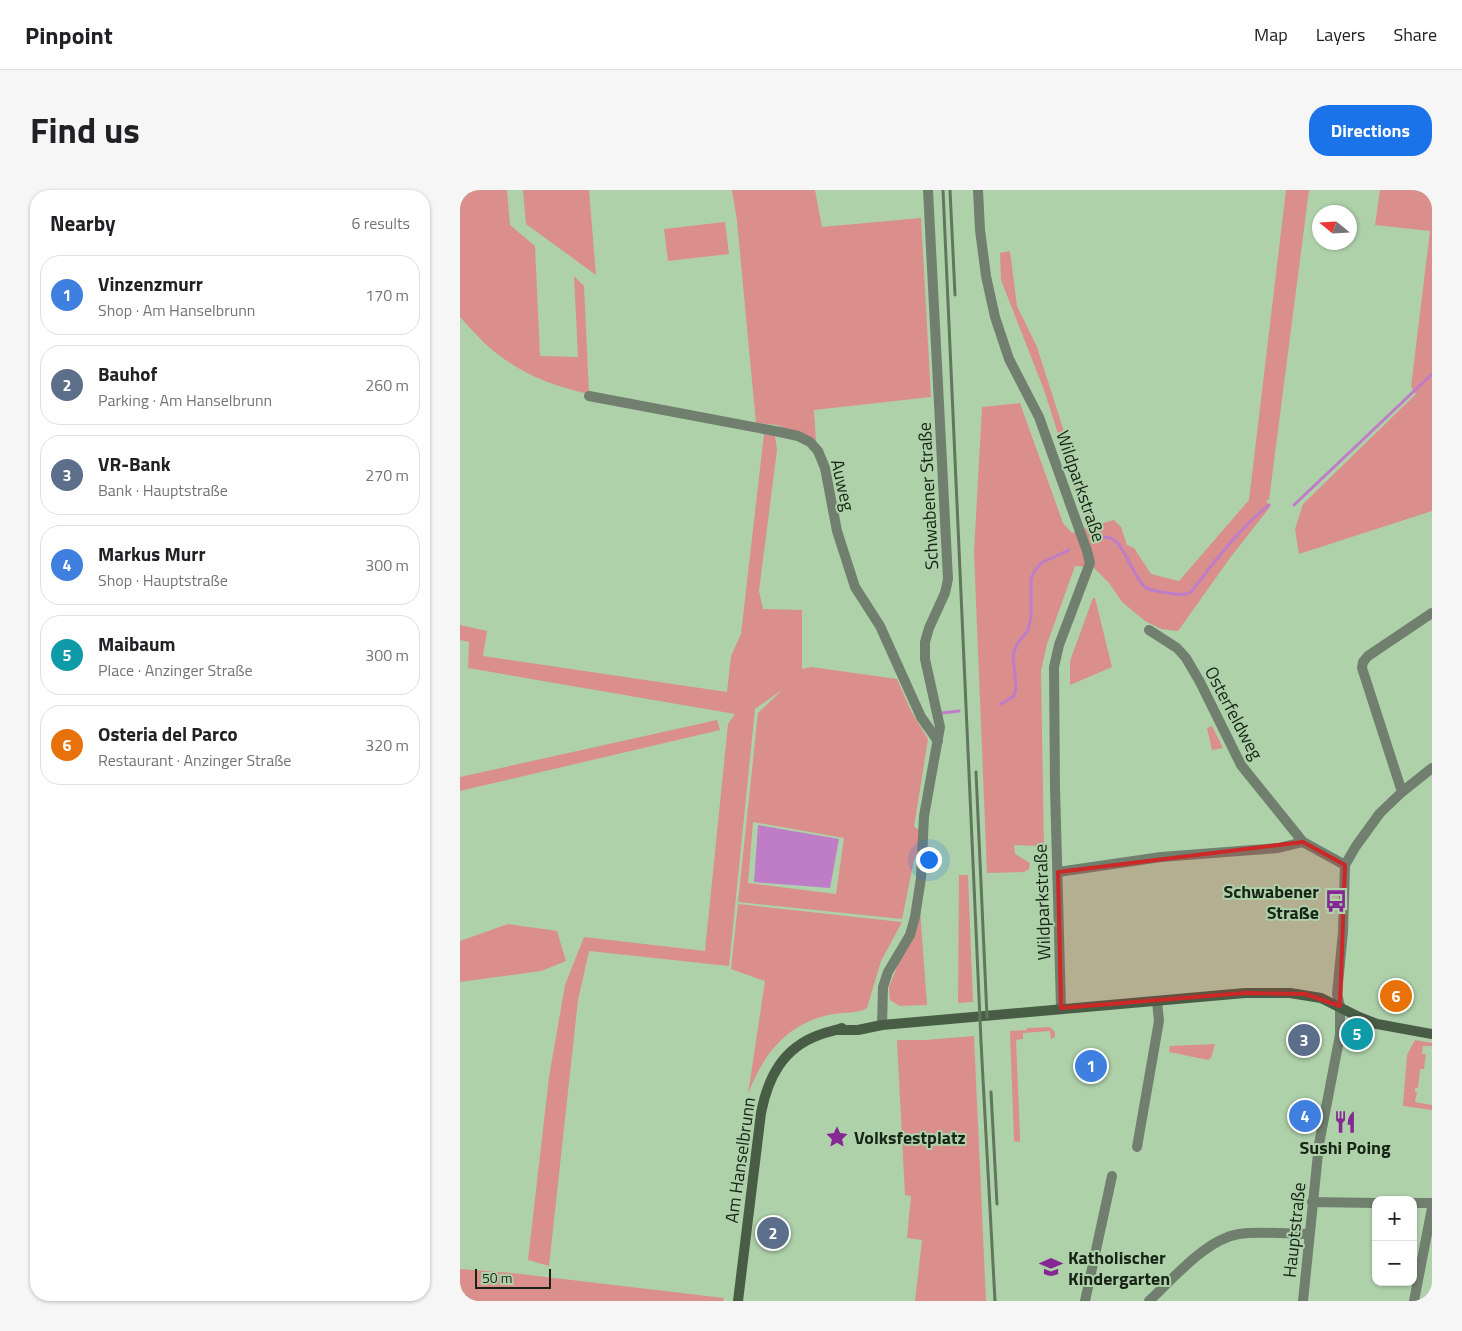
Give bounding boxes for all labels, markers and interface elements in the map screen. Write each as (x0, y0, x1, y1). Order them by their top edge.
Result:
text: Pinpoint (25, 17, 113, 53)
text: Map (1254, 21, 1288, 48)
text: Layers (1316, 21, 1365, 48)
text: Share (1393, 21, 1437, 48)
text: Find us (30, 103, 140, 157)
button: Directions (1309, 105, 1432, 156)
north arrow (1312, 205, 1357, 250)
text: Nearby (50, 207, 115, 239)
text: 6 results (351, 211, 410, 235)
text: Vinzenzmurr (98, 269, 203, 298)
text: 1 (63, 283, 71, 307)
text: 170 m (365, 283, 409, 307)
text: Shop · Am Hanselbrunn (98, 298, 255, 322)
text: Bauhof (98, 359, 157, 388)
text: 2 (63, 373, 71, 397)
text: 260 m (365, 373, 409, 397)
text: Parking · Am Hanselbrunn (98, 388, 272, 412)
street label: Schwabener Straße (911, 421, 945, 571)
street label: Wildparkstraße (1049, 427, 1113, 545)
text: VR-Bank (98, 449, 171, 478)
street label: Auweg (824, 457, 862, 513)
text: 3 (63, 463, 71, 487)
text: 270 m (365, 463, 409, 487)
text: Bank · Hauptstraße (98, 478, 228, 502)
text: Markus Murr (98, 539, 205, 568)
text: 4 (63, 553, 71, 577)
text: 300 m (365, 553, 409, 577)
text: Shop · Hauptstraße (98, 568, 228, 592)
text: Maibaum (98, 629, 175, 658)
text: 5 (63, 643, 71, 667)
text: 300 m (365, 643, 409, 667)
text: Place · Anzinger Straße (98, 658, 253, 682)
street label: Osterfeldweg (1198, 661, 1270, 765)
text: Osteria del Parco (98, 719, 238, 748)
text: 6 (63, 733, 71, 757)
text: 320 m (365, 733, 409, 757)
text: Restaurant · Anzinger Straße (98, 748, 291, 772)
street label: Wildparkstraße (1026, 843, 1058, 961)
your location (916, 847, 942, 873)
place label: Schwabener Straße (1223, 878, 1319, 926)
bus stop icon: Schwabener Straße (1323, 888, 1349, 914)
pin: 6 (1380, 977, 1412, 1015)
pin: 5 (1341, 1015, 1373, 1053)
pin: 3 (1288, 1021, 1320, 1059)
pin: 1 (1075, 1047, 1107, 1085)
street label: Am Hanselbrunn (718, 1095, 762, 1225)
pin: 4 (1289, 1097, 1321, 1135)
restaurant icon: Sushi Poing (1332, 1109, 1358, 1135)
place icon: Volksfestplatz (824, 1124, 850, 1150)
place label: Volksfestplatz (854, 1124, 966, 1151)
place label: Sushi Poing (1299, 1134, 1391, 1161)
street label: Hauptstraße (1276, 1181, 1312, 1279)
map controls (1372, 1196, 1417, 1286)
button: + (1372, 1196, 1417, 1241)
pin: 2 (757, 1214, 789, 1252)
button: − (1372, 1241, 1417, 1286)
place label: Katholischer Kindergarten (1068, 1244, 1170, 1292)
school or university icon: Katholischer Kindergarten (1038, 1254, 1064, 1280)
scale bar (475, 1266, 551, 1289)
text: 50 m (482, 1267, 512, 1288)

